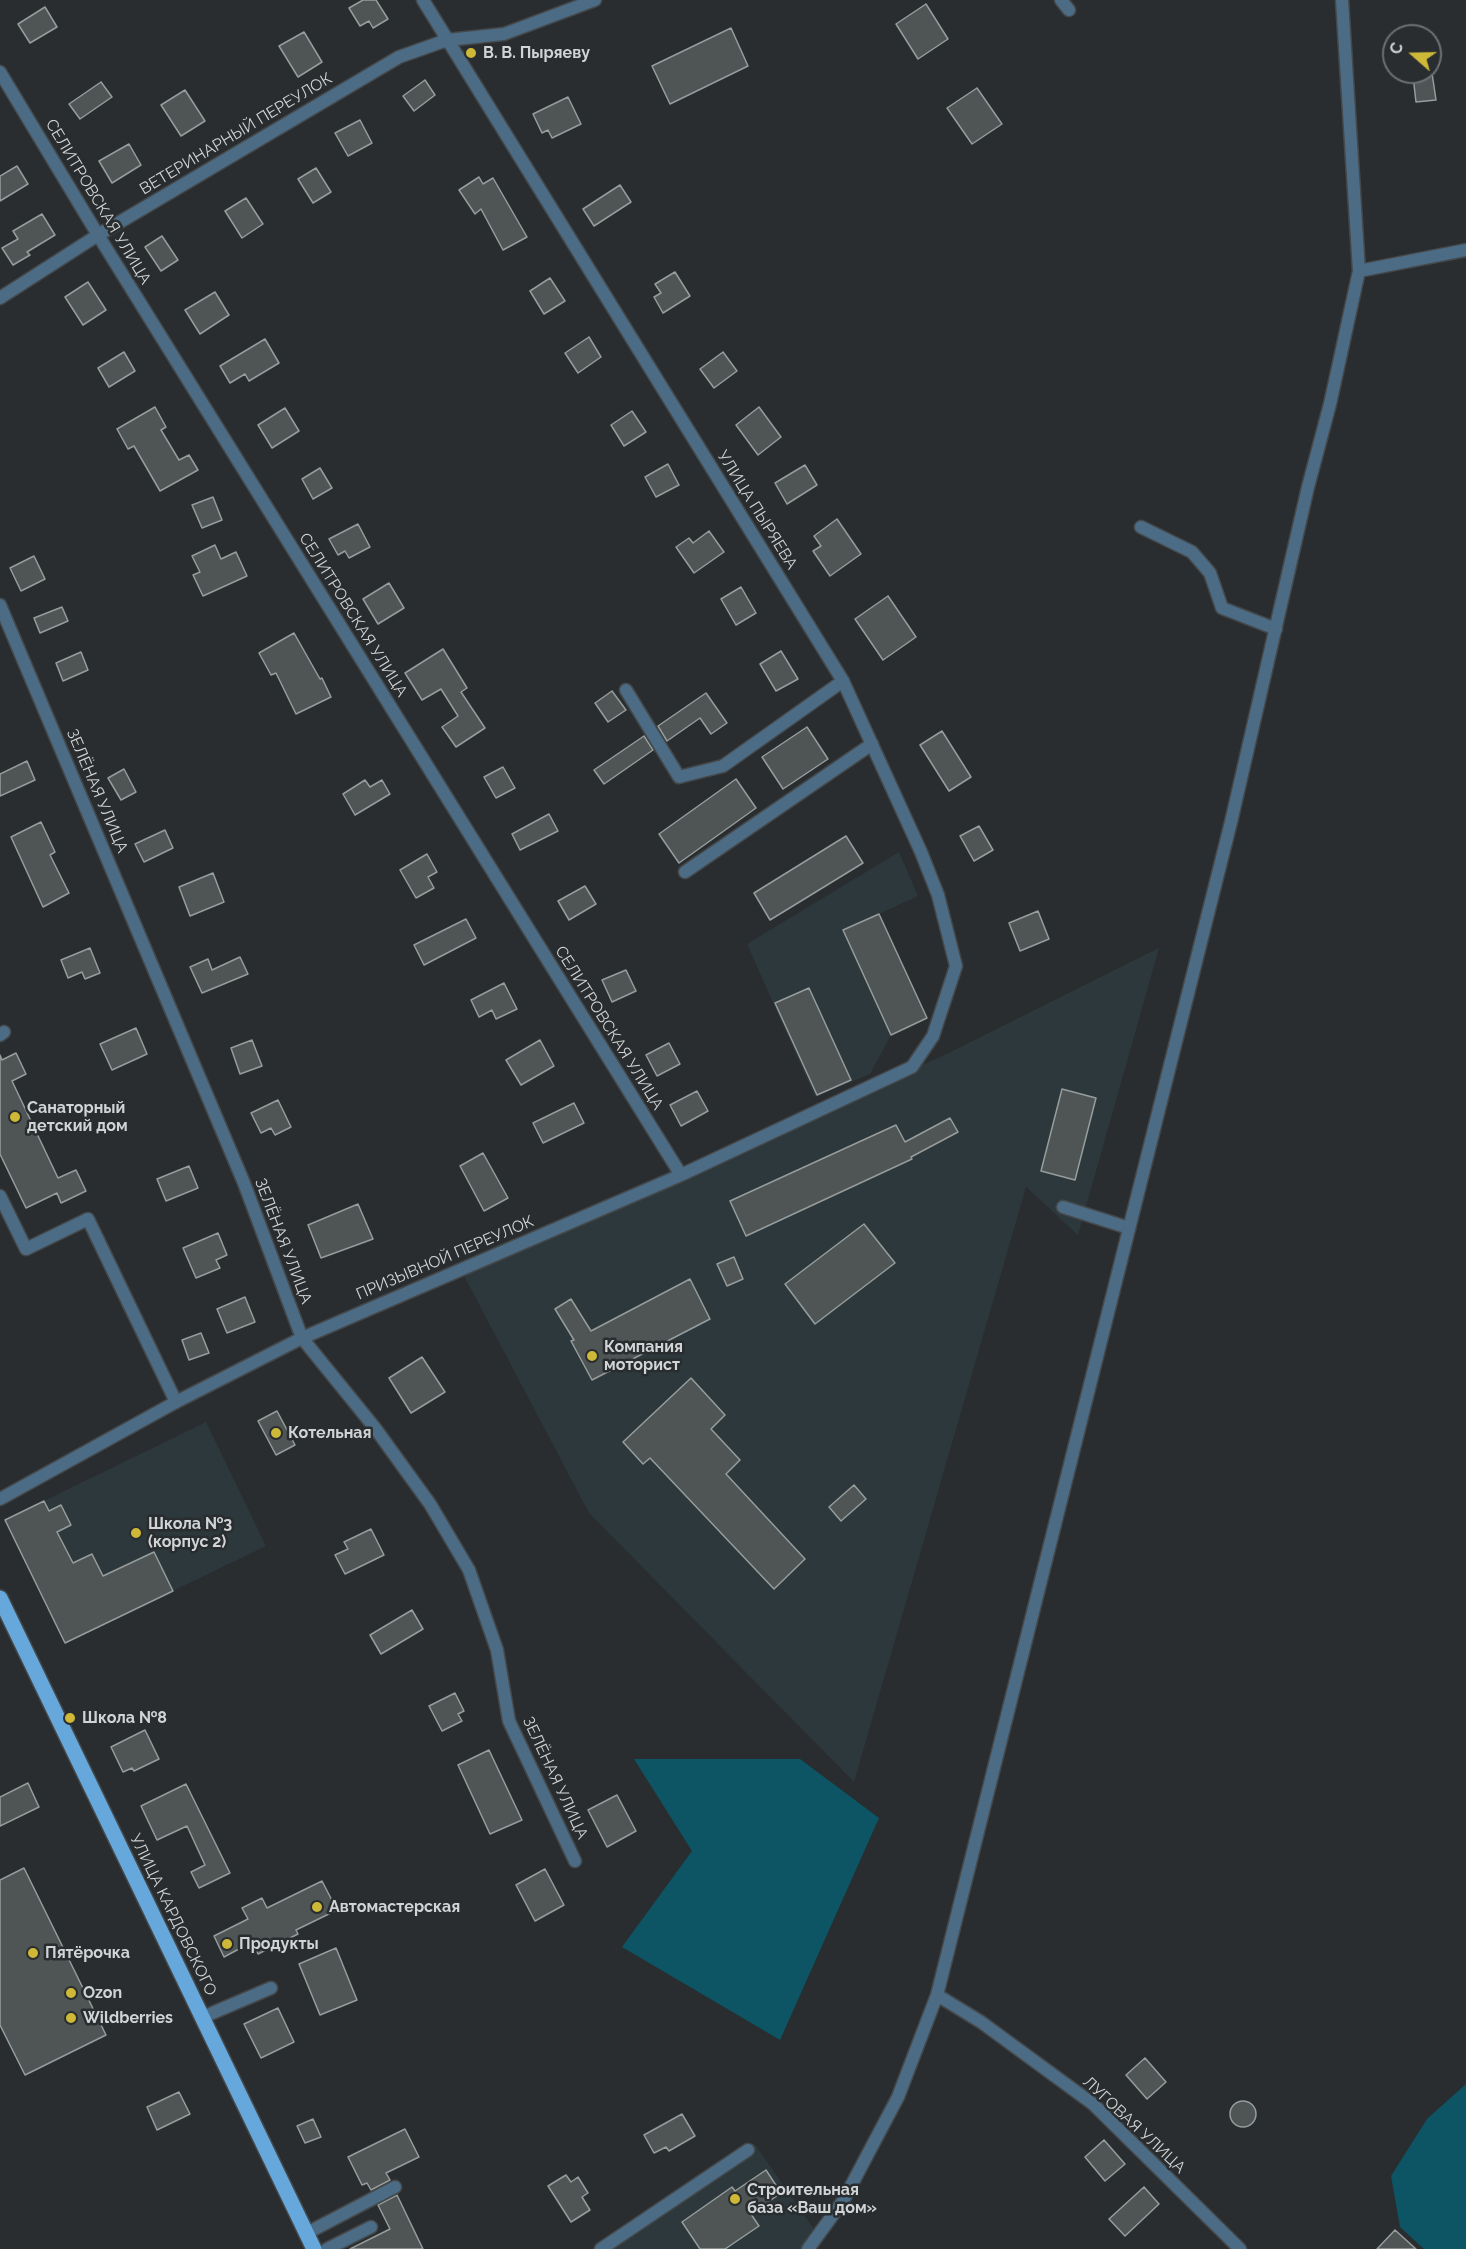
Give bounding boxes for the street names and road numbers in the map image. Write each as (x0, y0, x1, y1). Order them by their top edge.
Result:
street label: ВЕТЕРИНАРНЫЙ ПЕРЕУЛОК (136, 69, 336, 199)
street label: СЕЛИТРОВСКАЯ УЛИЦА (41, 116, 155, 288)
street label: УЛИЦА ПЫРЯЕВА (713, 447, 801, 573)
street label: СЕЛИТРОВСКАЯ УЛИЦА (295, 530, 411, 700)
street label: ЗЕЛЁНАЯ УЛИЦА (62, 726, 132, 856)
street label: СЕЛИТРОВСКАЯ УЛИЦА (551, 943, 667, 1113)
street label: ЗЕЛЁНАЯ УЛИЦА (250, 1176, 316, 1306)
street label: ПРИЗЫВНОЙ ПЕРЕУЛОК (353, 1212, 537, 1304)
street label: ЗЕЛЁНАЯ УЛИЦА (518, 1714, 592, 1842)
street label: УЛИЦА КАРДОВСКОГО (125, 1831, 221, 1999)
street label: ЛУГОВАЯ УЛИЦА (1079, 2072, 1189, 2178)

